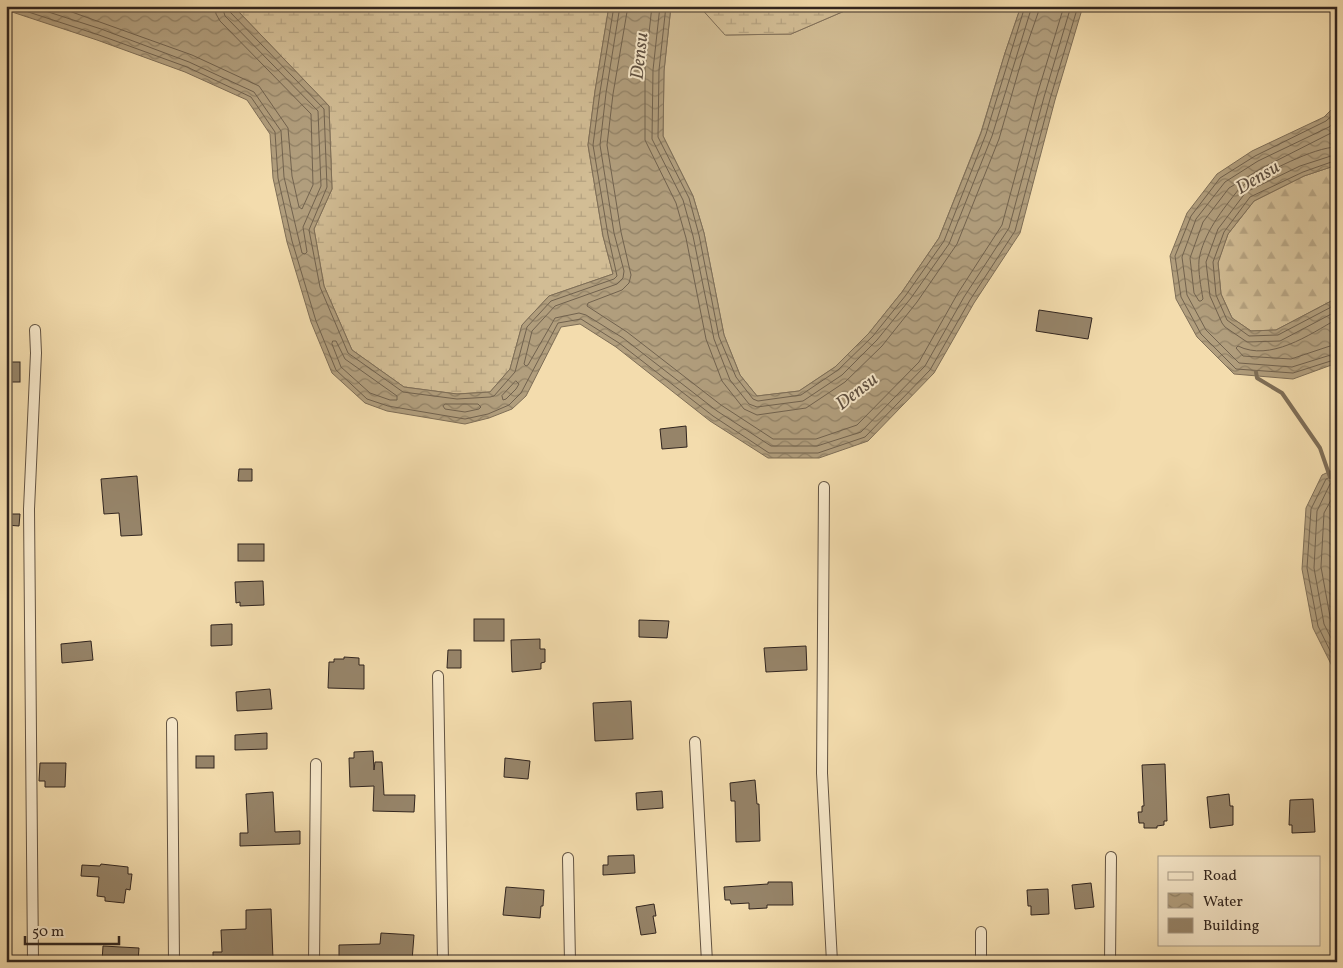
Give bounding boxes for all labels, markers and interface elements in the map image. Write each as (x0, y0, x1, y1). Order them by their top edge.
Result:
water label: Densu (625, 31, 655, 81)
water label: Densu (1231, 154, 1285, 201)
water label: Densu (830, 367, 884, 417)
legend (1158, 856, 1320, 946)
text: Road (1203, 866, 1237, 887)
text: Water (1203, 892, 1243, 913)
scale bar (25, 913, 119, 945)
text: Building (1203, 916, 1260, 937)
text: 50 m (32, 922, 64, 943)

